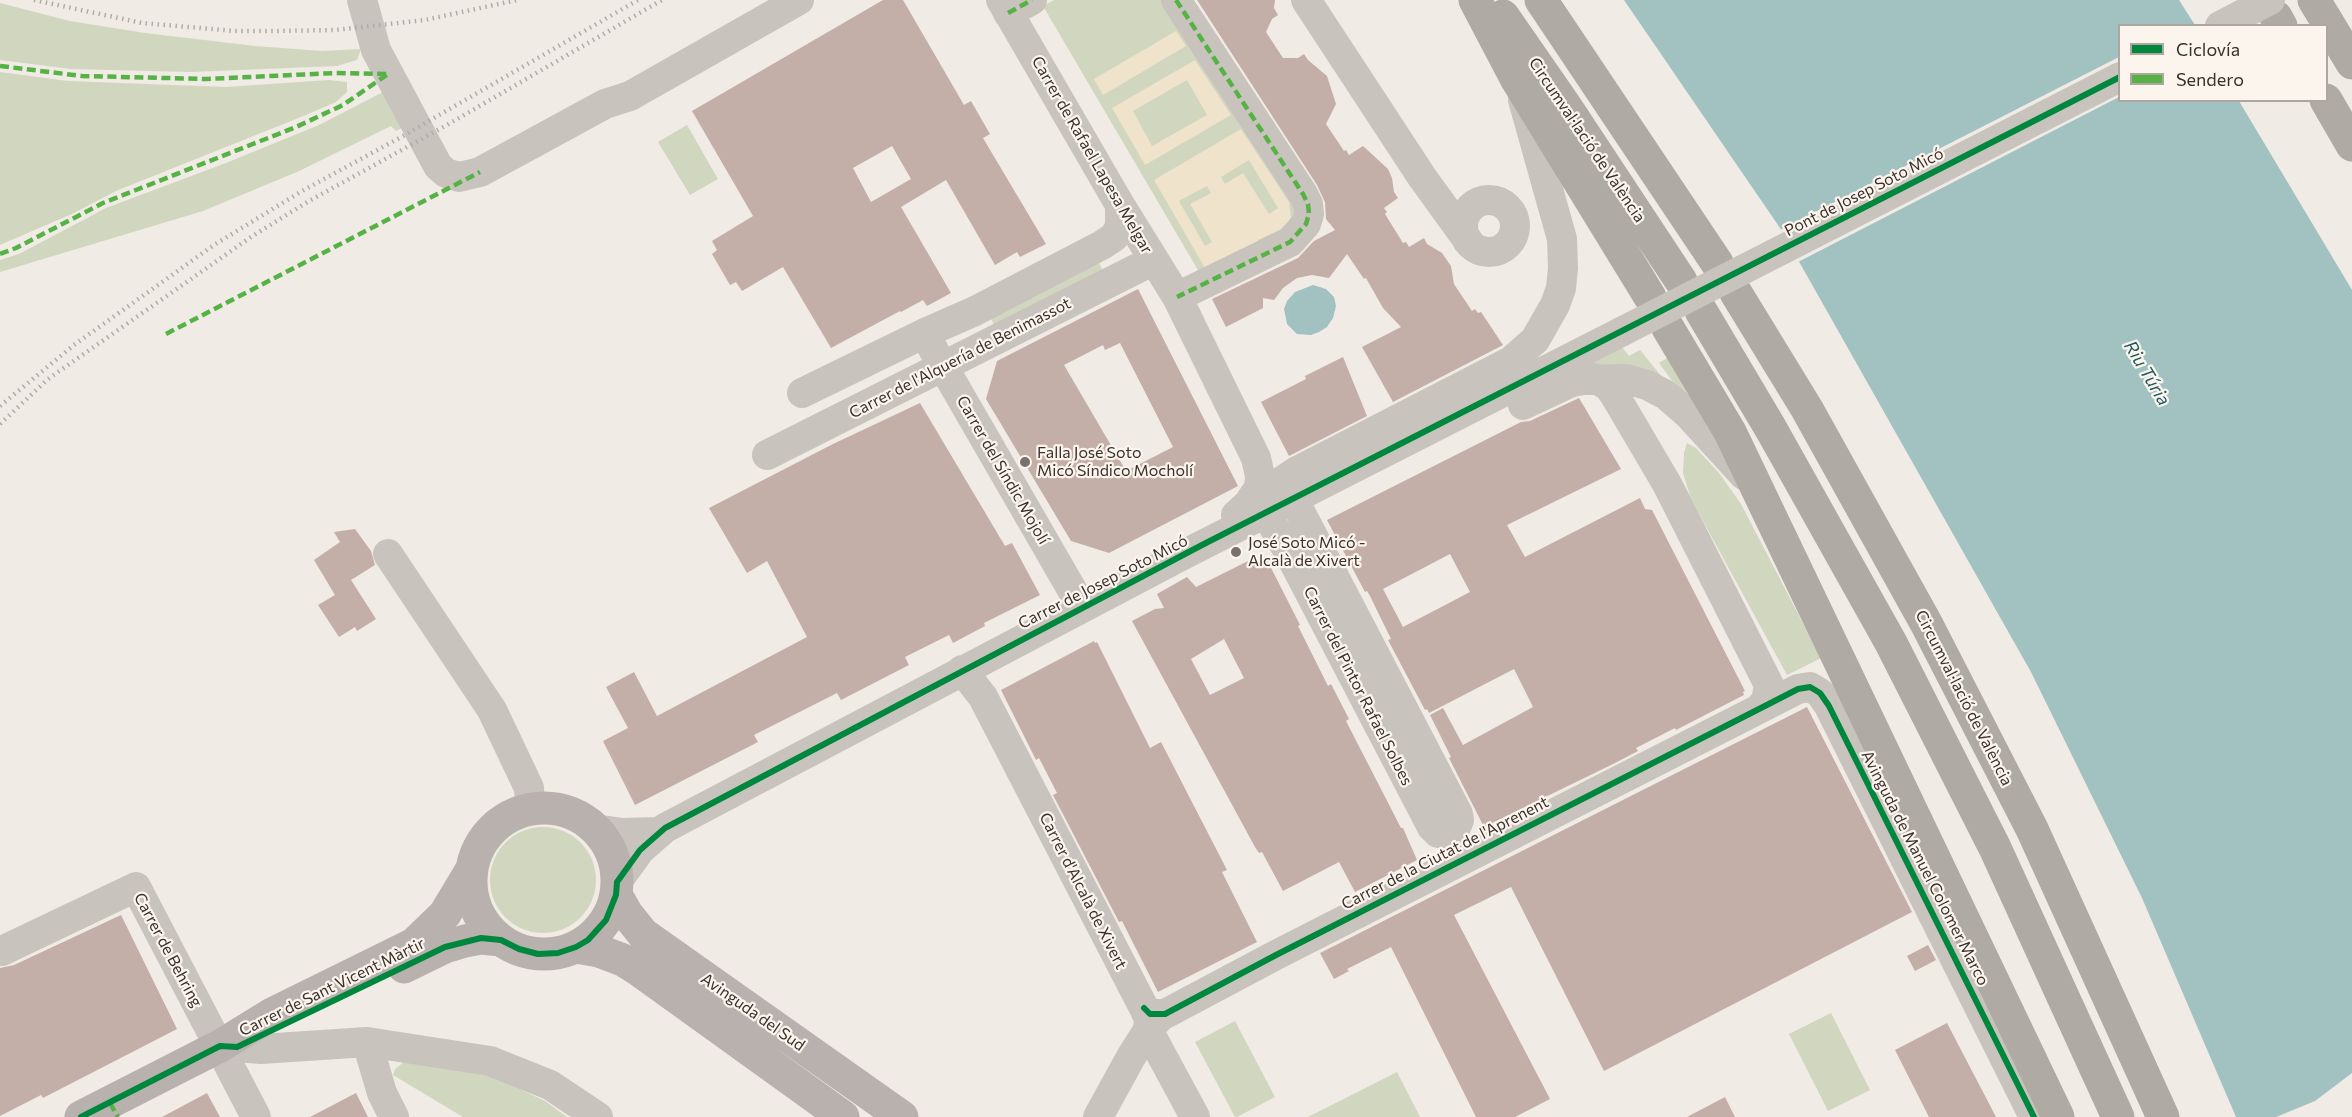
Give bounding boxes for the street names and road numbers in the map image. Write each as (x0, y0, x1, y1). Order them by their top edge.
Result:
street label: Carrer de Rafael Lapesa Melgar (1027, 53, 1157, 257)
street label: Circumval·lació de València (1525, 54, 1649, 226)
street label: Pont de Josep Soto Micó (1781, 144, 1947, 240)
street label: Carrer de l'Alquería de Benimassot (846, 294, 1074, 422)
street label: Carrer del Síndic Mojolí (953, 392, 1053, 548)
street label: Carrer de Josep Soto Micó (1015, 531, 1191, 633)
street label: Carrer del Pintor Rafael Solbes (1299, 583, 1417, 789)
street label: Circumval·lació de València (1911, 607, 2017, 789)
street label: Avinguda de Manuel Colomer Marco (1857, 747, 1993, 989)
street label: Carrer de la Ciutat de l'Aprenent (1338, 792, 1552, 914)
street label: Carrer d'Alcalà de Xivert (1035, 810, 1131, 972)
street label: Carrer de Behring (130, 890, 206, 1010)
street label: Carrer de Sant Vicent Màrtir (236, 934, 428, 1040)
street label: Avinguda del Sud (697, 969, 809, 1055)

